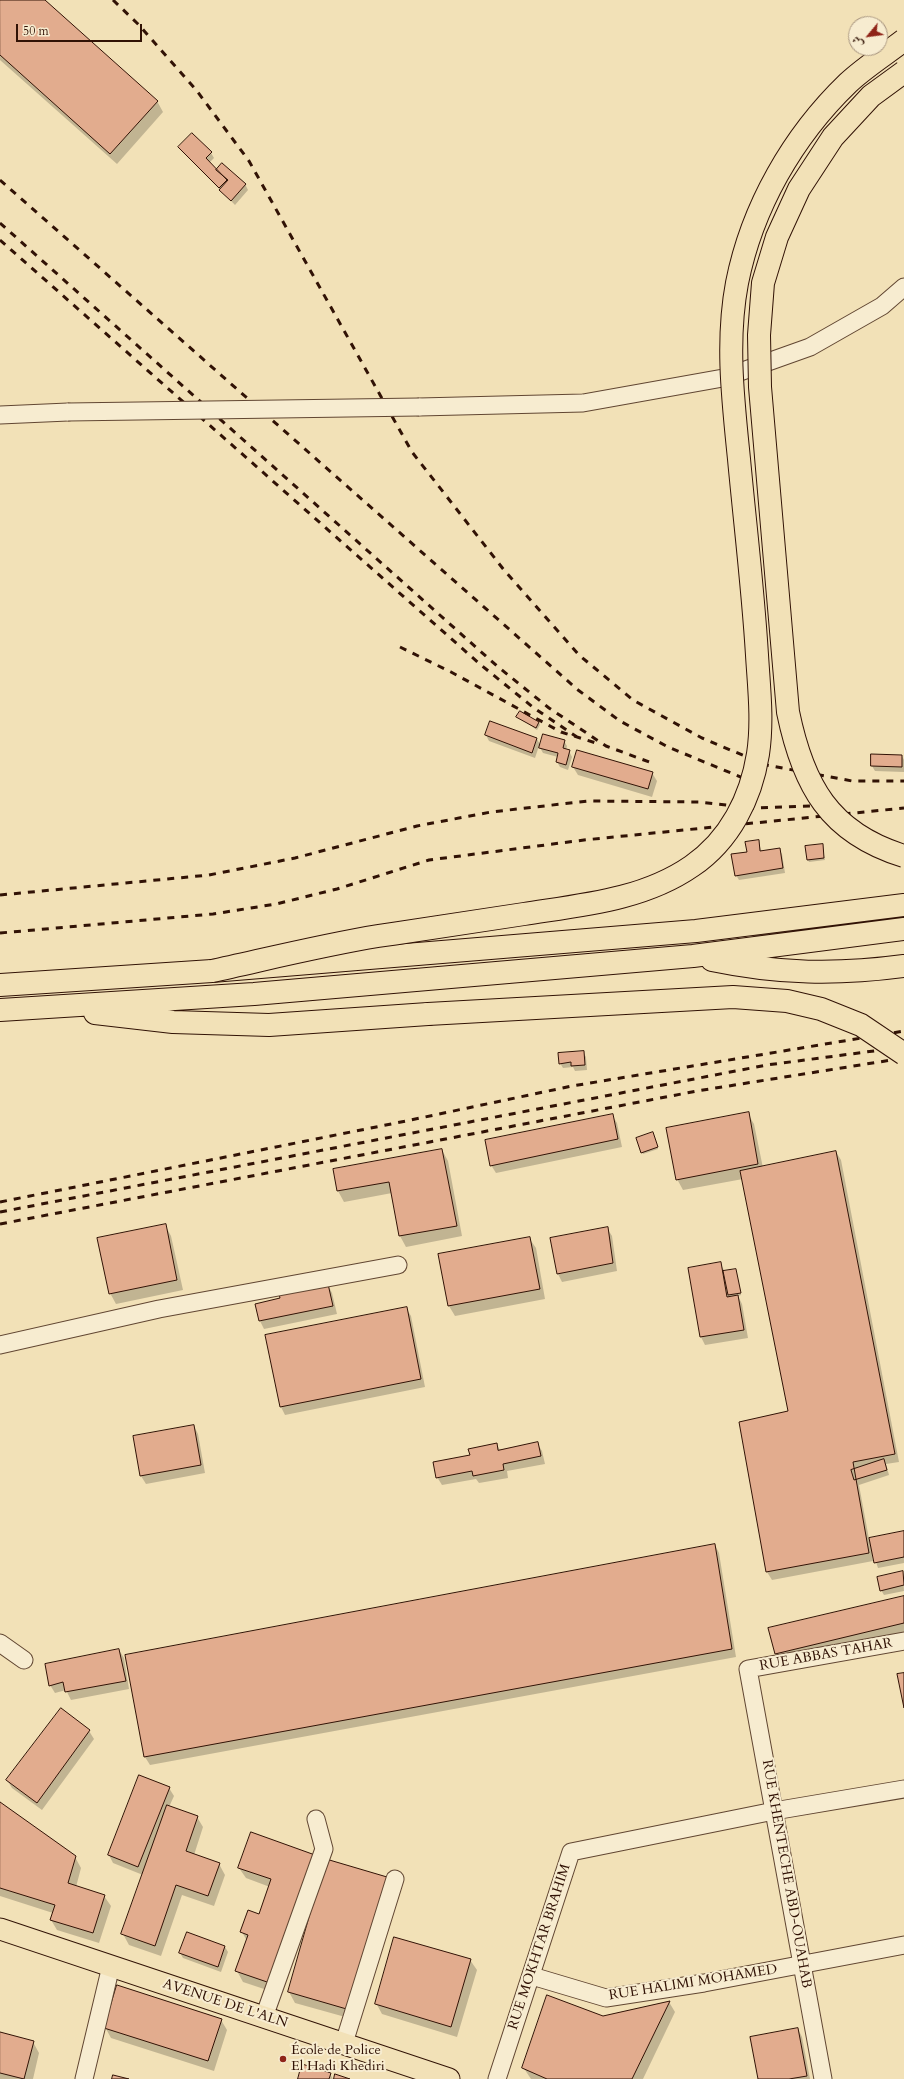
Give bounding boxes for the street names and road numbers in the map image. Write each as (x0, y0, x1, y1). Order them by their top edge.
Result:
street label: RUE ABBAS TAHAR (758, 1635, 894, 1675)
street label: RUE KHENTECHE ABD-OUAHAB (758, 1758, 814, 1990)
street label: RUE MOKHTAR BRAHIM (505, 1862, 575, 2032)
street label: RUE HALIMI MOHAMED (608, 1961, 778, 2005)
street label: AVENUE DE L'ALN (160, 1976, 290, 2032)

